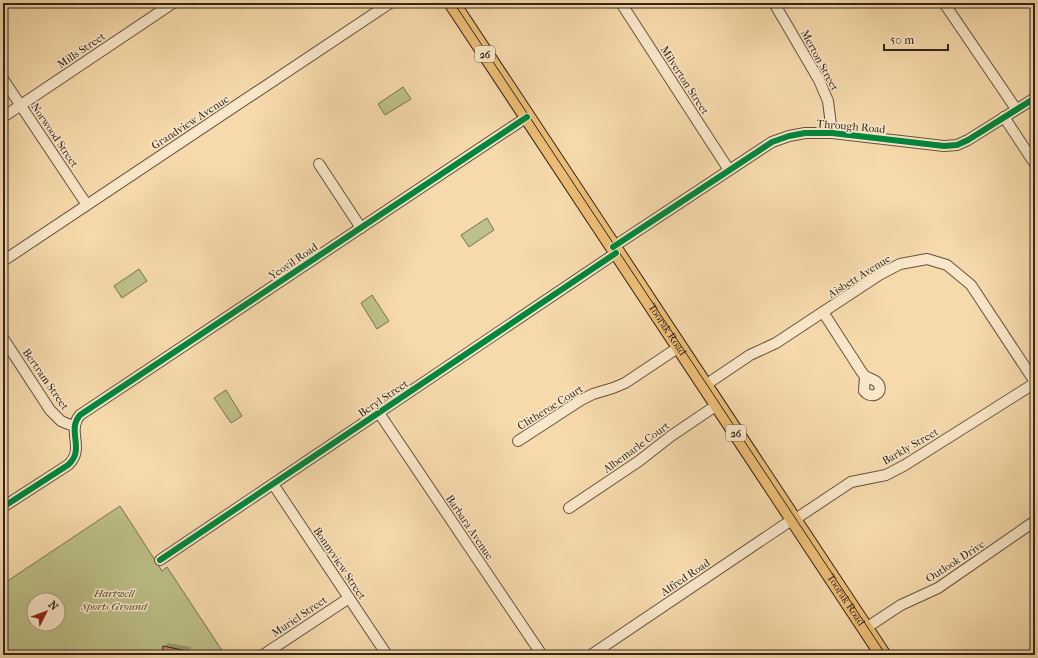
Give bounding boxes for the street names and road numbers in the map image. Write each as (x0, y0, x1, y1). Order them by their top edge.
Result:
street label: Merton Street (798, 27, 841, 93)
street label: Mills Street (55, 30, 108, 71)
street label: Milverton Street (658, 44, 712, 117)
road number: 26 (475, 46, 495, 62)
street label: Grandview Avenue (149, 92, 232, 152)
street label: Norwood Street (28, 101, 81, 170)
street label: Through Road (816, 117, 887, 136)
street label: Yeovil Road (266, 240, 321, 283)
street label: Aisbett Avenue (825, 252, 893, 301)
street label: Toorak Road (645, 301, 690, 359)
street label: Bertram Street (20, 346, 71, 412)
street label: Beryl Street (356, 377, 411, 420)
street label: Clitheroe Court (515, 382, 586, 433)
street label: Albemarle Court (600, 419, 672, 476)
road number: 26 (726, 425, 746, 441)
street label: Barkly Street (880, 425, 941, 468)
street label: Barbara Avenue (443, 492, 496, 563)
street label: Bonnyview Street (311, 525, 369, 602)
street label: Outlook Drive (923, 537, 988, 585)
street label: Alfred Road (657, 556, 713, 599)
street label: Toorak Road (824, 571, 868, 629)
street label: Muriel Street (269, 593, 329, 640)

